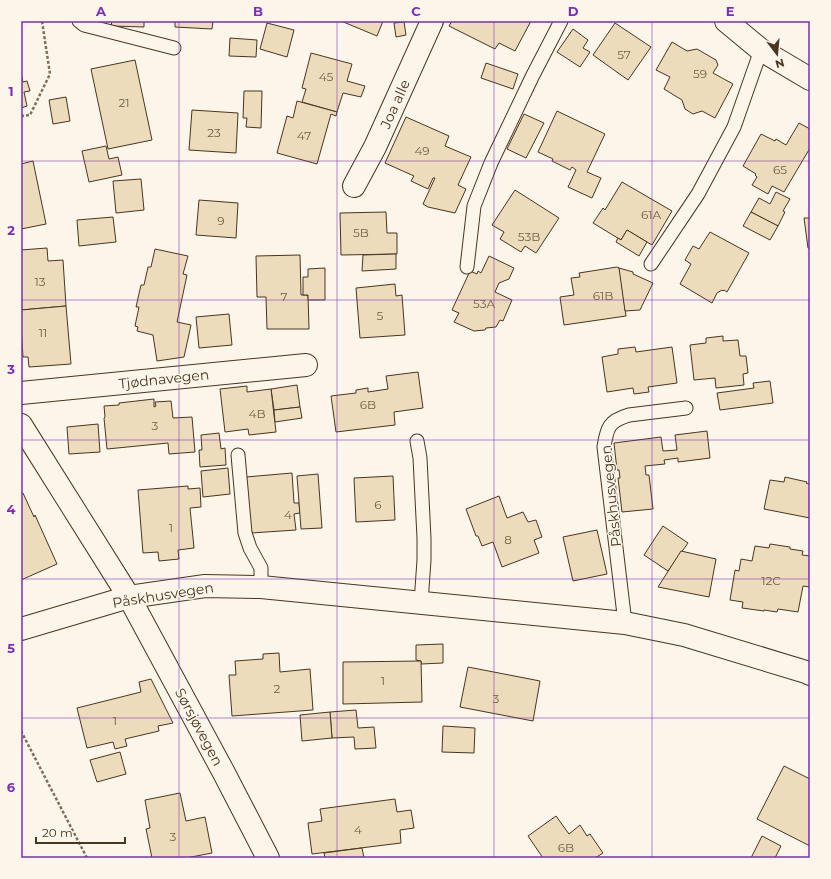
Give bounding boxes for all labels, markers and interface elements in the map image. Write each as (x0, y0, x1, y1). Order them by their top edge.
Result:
text: A (95, 3, 107, 19)
text: B (253, 3, 263, 19)
text: C (411, 3, 421, 19)
text: D (568, 3, 579, 19)
text: E (726, 3, 735, 19)
north arrow (757, 34, 797, 74)
house number: 57 (617, 47, 631, 62)
text: N (774, 56, 786, 72)
house number: 59 (693, 66, 707, 81)
house number: 45 (319, 69, 334, 84)
street label: Joa alle (376, 77, 414, 132)
text: 1 (8, 83, 14, 99)
house number: 21 (118, 95, 130, 110)
house number: 23 (207, 125, 221, 140)
house number: 47 (297, 128, 311, 143)
house number: 49 (414, 143, 430, 158)
house number: 65 (773, 162, 787, 177)
house number: 61A (641, 207, 662, 222)
house number: 9 (217, 213, 225, 228)
text: 2 (7, 222, 15, 238)
house number: 5B (353, 225, 369, 240)
house number: 53B (518, 229, 540, 244)
house number: 13 (34, 274, 46, 289)
house number: 61B (593, 288, 613, 303)
house number: 7 (280, 289, 288, 304)
house number: 53A (473, 296, 495, 311)
house number: 5 (377, 308, 384, 323)
house number: 11 (39, 325, 47, 340)
text: 3 (6, 361, 15, 377)
street label: Tjødnavegen (118, 365, 210, 393)
house number: 6B (360, 397, 376, 412)
house number: 4B (249, 406, 265, 421)
house number: 3 (152, 418, 159, 433)
street label: Påskhusvegen (597, 444, 625, 548)
house number: 6 (374, 497, 382, 512)
text: 4 (7, 501, 16, 517)
house number: 4 (284, 507, 292, 522)
house number: 1 (169, 520, 173, 535)
house number: 8 (504, 532, 512, 547)
house number: 12C (761, 573, 781, 588)
street label: Påskhusvegen (111, 578, 215, 612)
text: 5 (7, 640, 15, 656)
house number: 1 (381, 673, 385, 688)
house number: 2 (274, 681, 281, 696)
street label: Sørsjøvegen (171, 685, 227, 769)
house number: 3 (493, 691, 500, 706)
house number: 1 (113, 713, 117, 728)
text: 6 (7, 779, 16, 795)
scale bar (36, 819, 125, 845)
house number: 4 (354, 822, 362, 837)
text: 20 m (42, 825, 73, 840)
house number: 3 (170, 829, 177, 844)
house number: 6B (558, 840, 574, 855)

